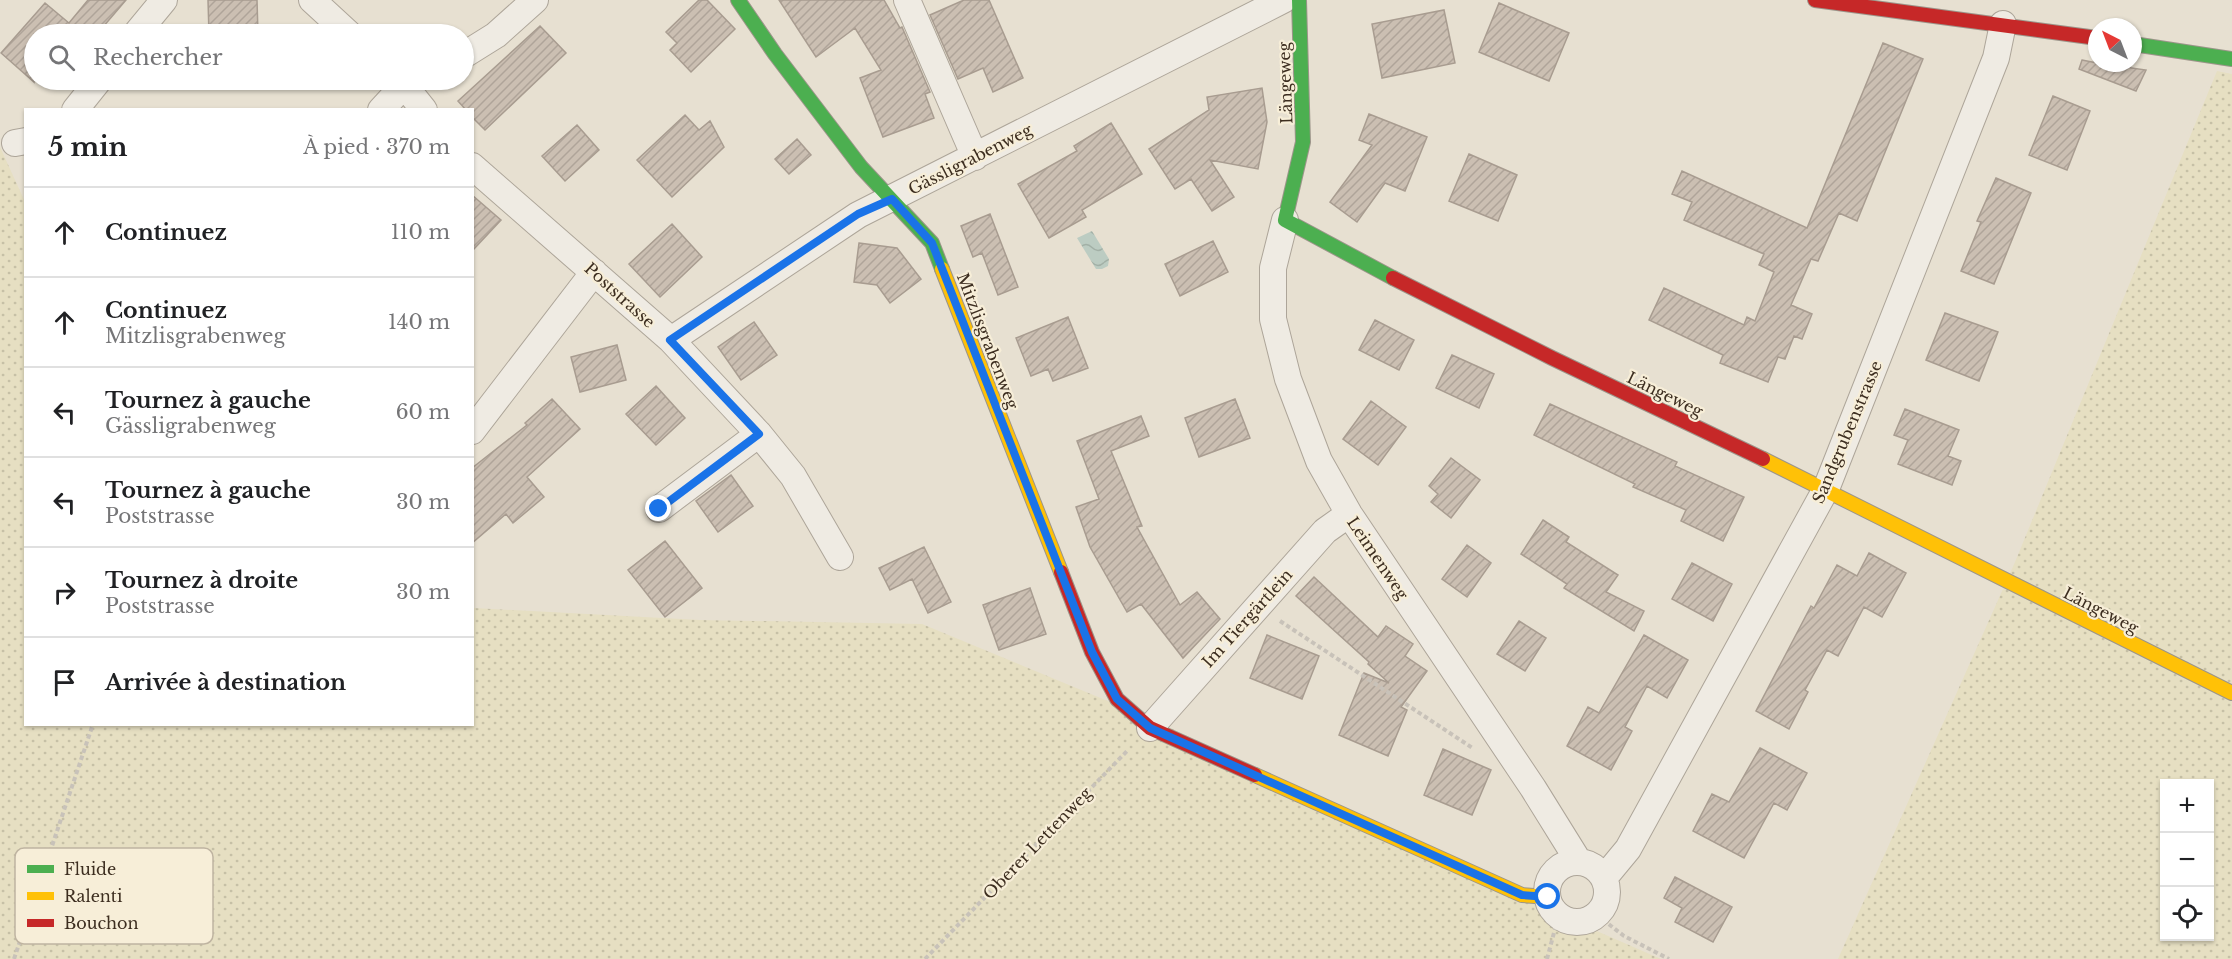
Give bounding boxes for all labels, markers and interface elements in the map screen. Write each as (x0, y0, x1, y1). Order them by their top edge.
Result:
north arrow (2088, 18, 2142, 72)
search box (24, 24, 474, 90)
icon: search (45, 41, 78, 74)
street label: Längeweg (1274, 41, 1296, 124)
text: Rechercher (93, 44, 223, 71)
street label: Gässligrabenweg (905, 119, 1036, 199)
text: 5 min (48, 131, 127, 163)
text: À pied · 370 m (303, 135, 450, 159)
icon: ahead (48, 216, 81, 249)
text: Continuez (105, 219, 227, 246)
text: 110 m (391, 220, 450, 244)
street label: Poststrasse (581, 258, 659, 332)
street label: Mitzlisgrabenweg (953, 270, 1023, 412)
text: Continuez (105, 297, 227, 324)
icon: ahead (48, 306, 81, 339)
text: 140 m (388, 310, 450, 334)
text: Mitzlisgrabenweg (105, 324, 285, 348)
street label: Sandgrubenstrasse (1808, 358, 1886, 506)
street label: Längeweg (1624, 367, 1707, 421)
text: Tournez à gauche (105, 387, 311, 414)
icon: left (48, 396, 81, 429)
text: 60 m (396, 400, 450, 424)
text: Gässligrabenweg (105, 414, 276, 438)
text: Tournez à gauche (105, 477, 311, 504)
icon: left (48, 486, 81, 519)
text: 30 m (396, 490, 450, 514)
route end (645, 495, 671, 521)
text: Poststrasse (105, 504, 215, 528)
street label: Leimenweg (1343, 513, 1413, 603)
street label: Im Tiergärtlein (1198, 565, 1296, 671)
text: Tournez à droite (105, 567, 298, 594)
icon: right (48, 576, 81, 609)
text: 30 m (396, 580, 450, 604)
street label: Längeweg (2060, 582, 2142, 638)
text: Poststrasse (105, 594, 215, 618)
icon: arrive (48, 666, 81, 699)
text: Arrivée à destination (105, 669, 346, 696)
map controls (2160, 779, 2214, 941)
button: + (2160, 779, 2214, 833)
street label: Oberer Lettenweg (978, 782, 1096, 903)
button: − (2160, 833, 2214, 887)
legend (15, 848, 213, 944)
text: Fluide (64, 859, 116, 879)
route start (1534, 883, 1560, 909)
text: Ralenti (64, 886, 123, 906)
button: locate (2160, 887, 2214, 941)
text: Bouchon (64, 913, 139, 933)

